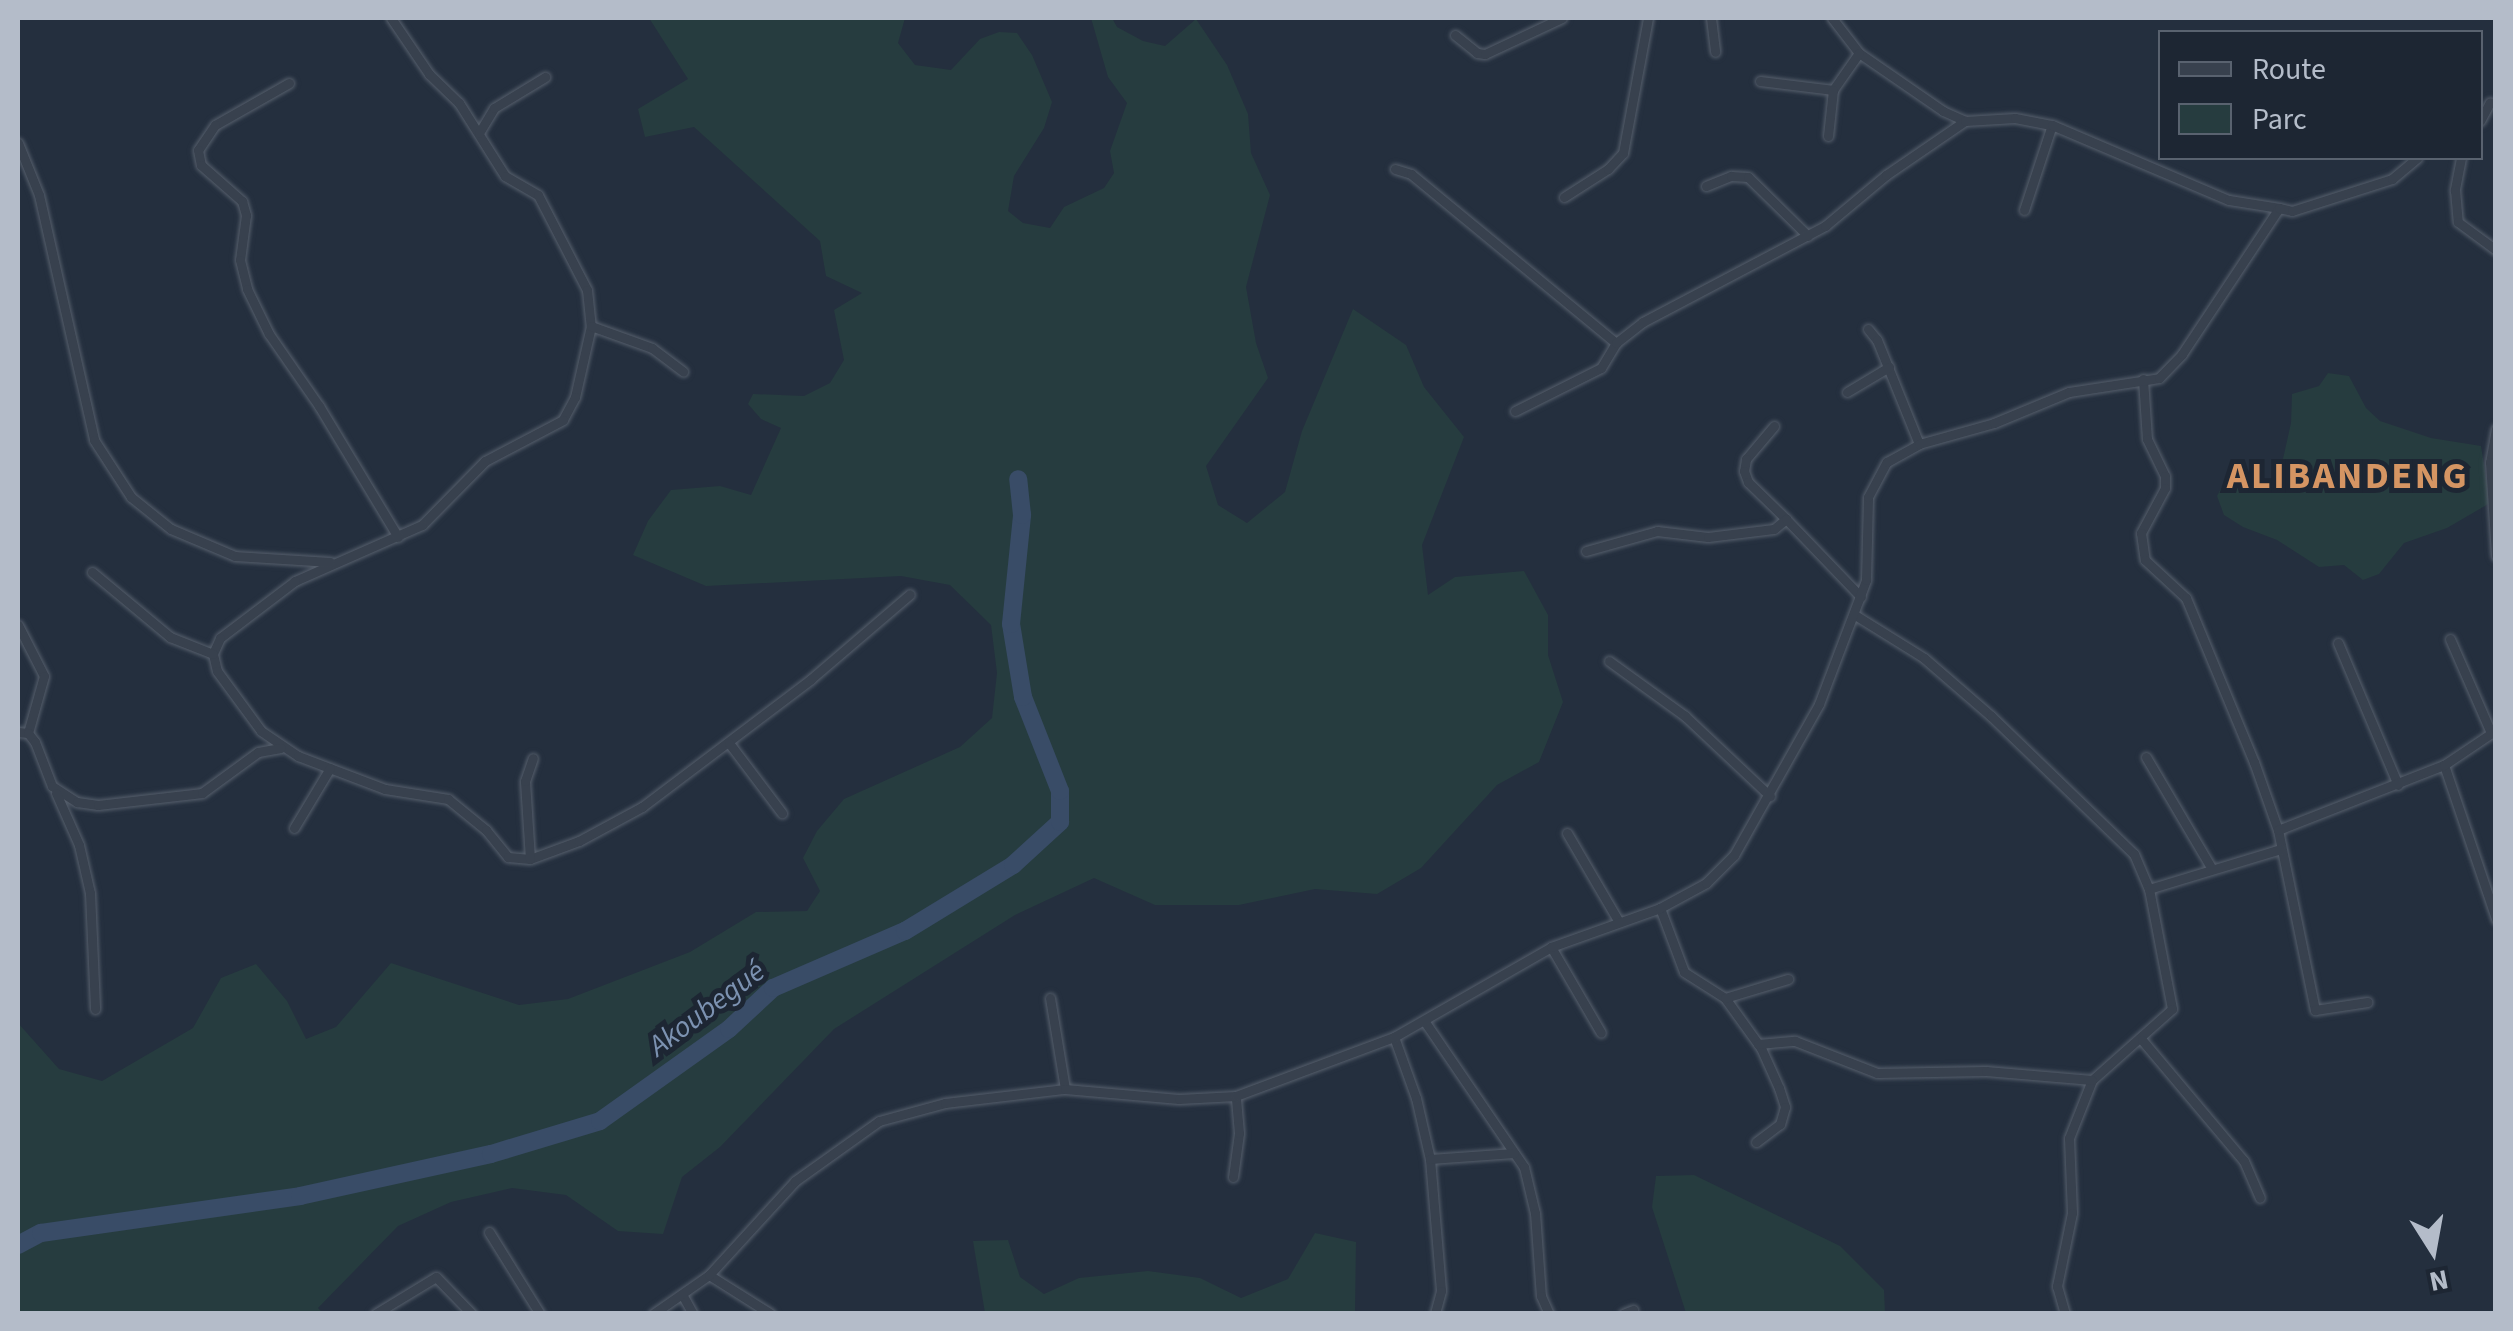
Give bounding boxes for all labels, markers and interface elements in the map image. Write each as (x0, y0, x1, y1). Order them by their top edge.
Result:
legend (2158, 30, 2483, 160)
text: Route (2252, 48, 2326, 91)
text: Parc (2252, 98, 2307, 141)
district label: ALIBANDENG (2227, 454, 2469, 500)
water label: Akoubegué (642, 954, 772, 1064)
north arrow (2383, 1201, 2483, 1301)
text: N (2426, 1259, 2452, 1302)

